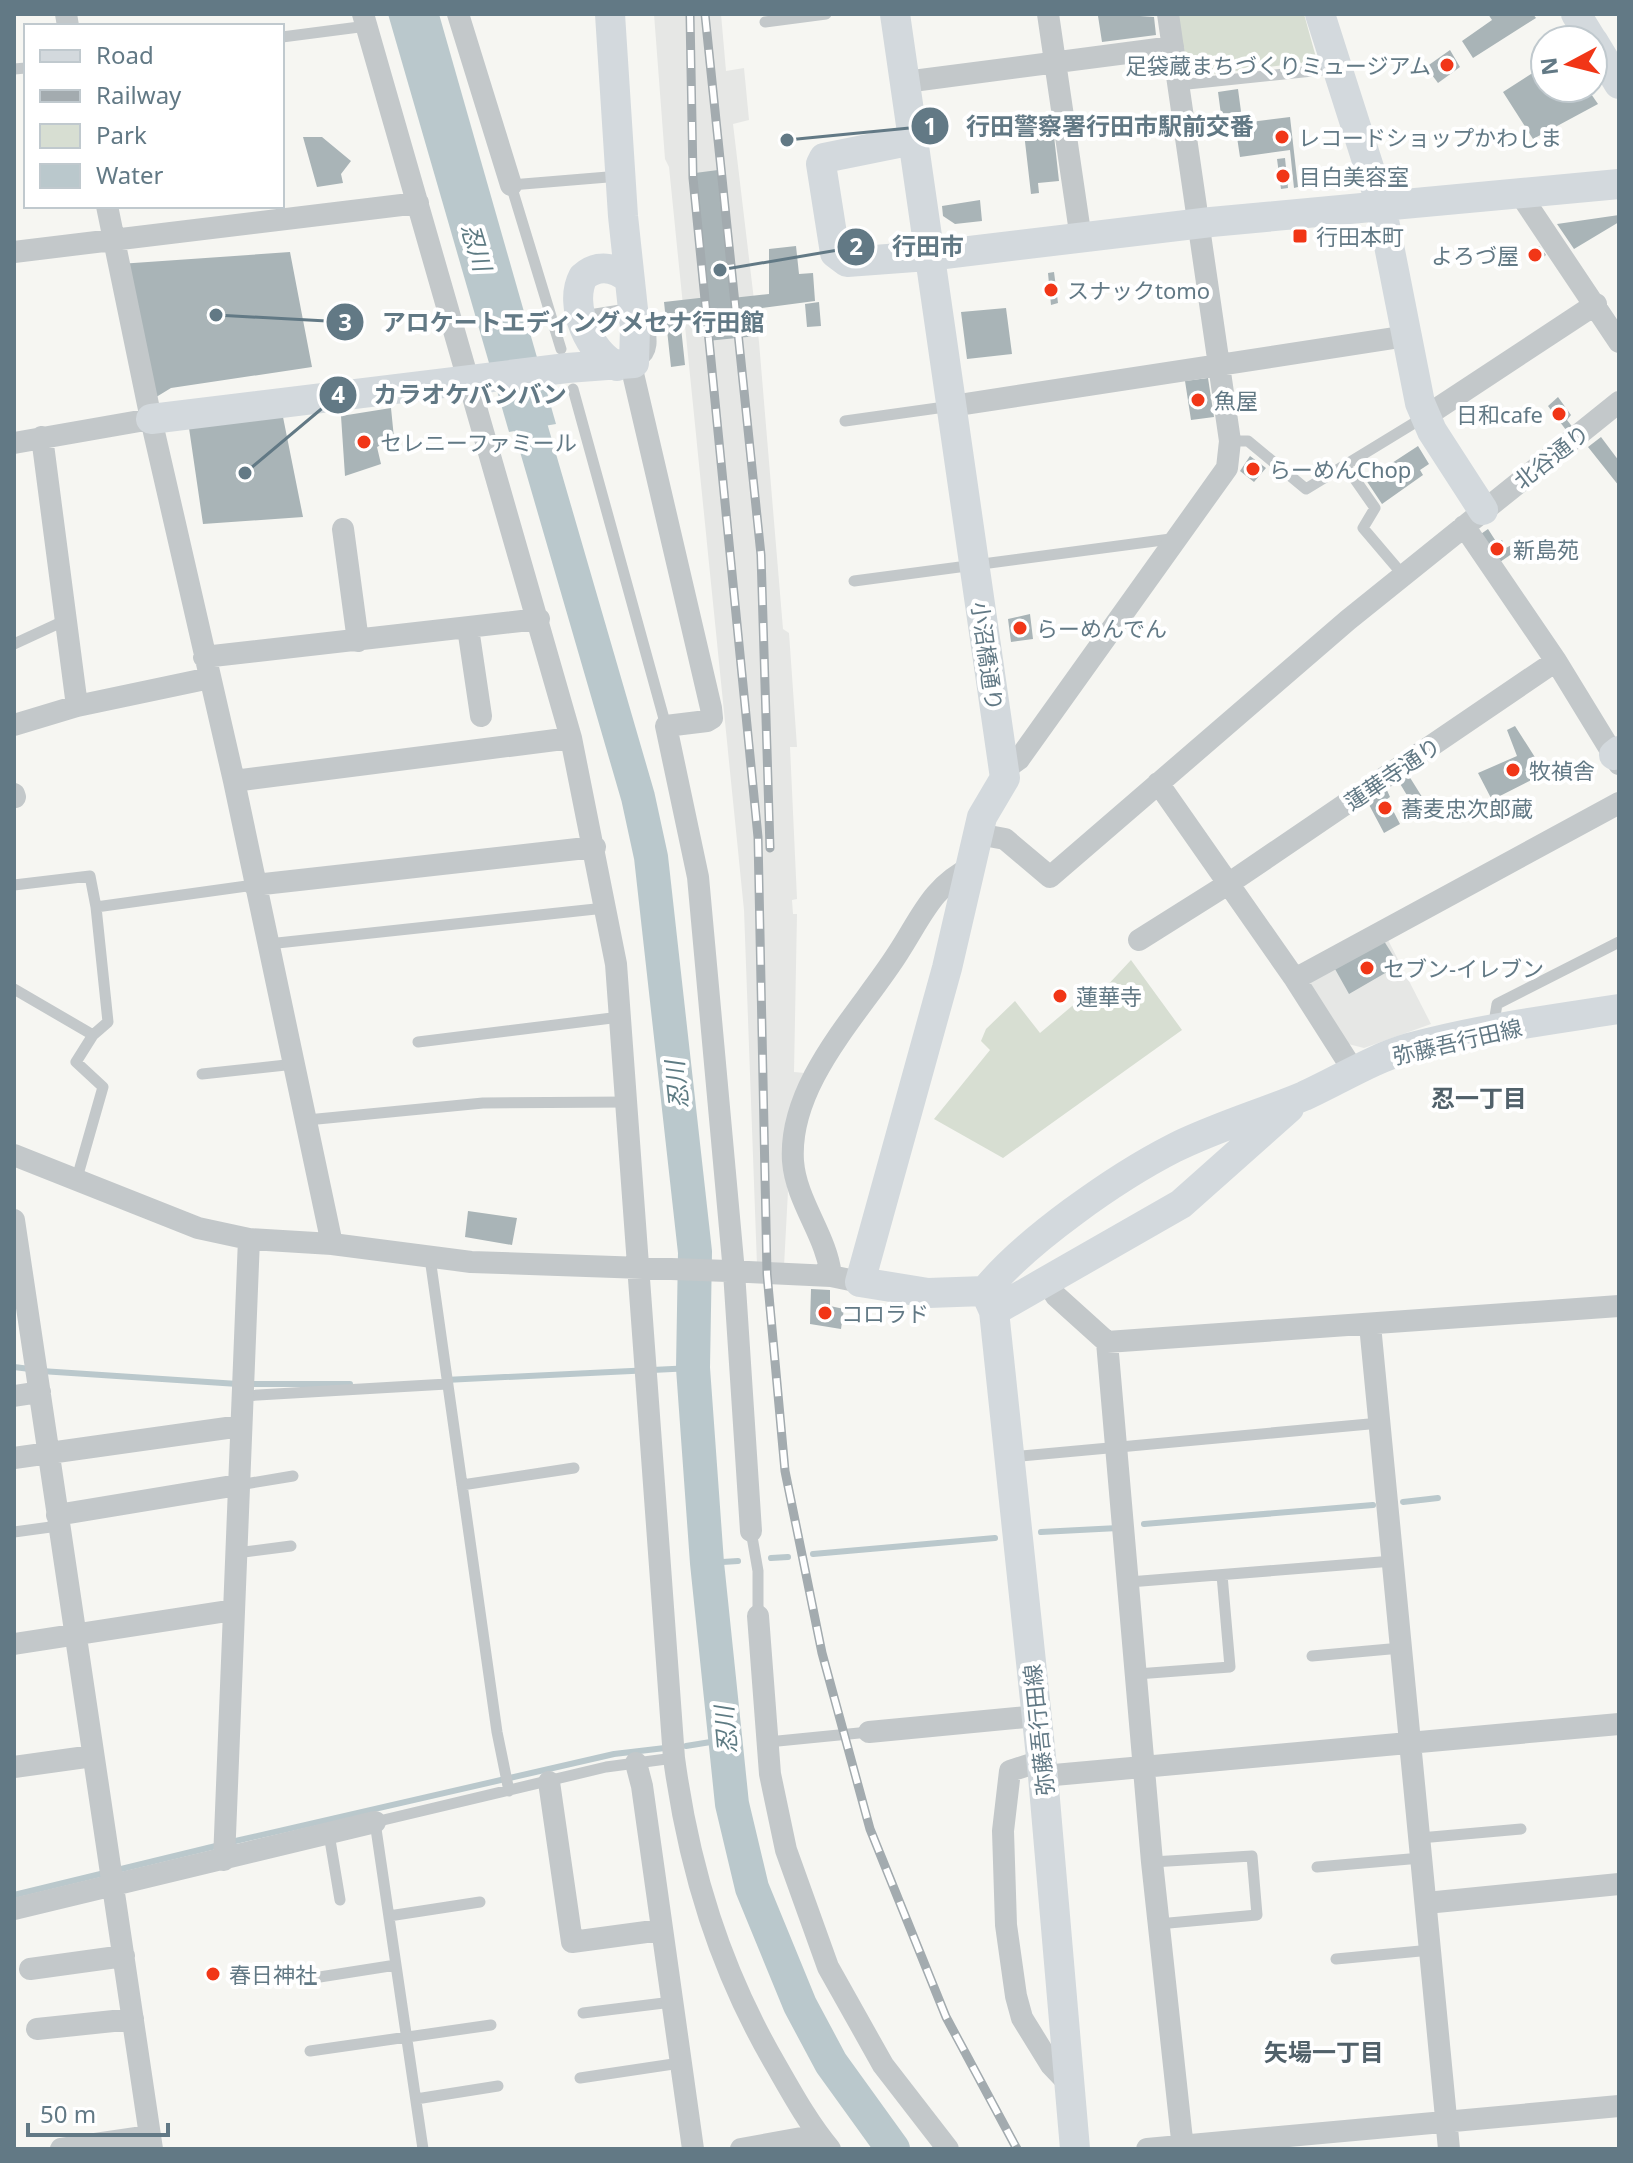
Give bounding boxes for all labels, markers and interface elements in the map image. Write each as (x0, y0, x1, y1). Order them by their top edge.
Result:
legend (24, 24, 284, 208)
north arrow (1529, 24, 1609, 104)
text: Road (96, 38, 154, 71)
place label: 足袋蔵まちづくりミュージアム (1125, 50, 1431, 80)
marker: 足袋蔵まちづくりミュージアム (1438, 56, 1456, 74)
text: N (1532, 56, 1564, 77)
text: Railway (96, 78, 182, 111)
callout: 行田警察署行田市駅前交番 (910, 102, 1270, 150)
text: 1 (923, 109, 937, 142)
text: 行田警察署行田市駅前交番 (966, 109, 1254, 142)
text: Park (96, 118, 147, 151)
place label: レコードショップかわしま (1298, 122, 1562, 152)
marker: レコードショップかわしま (1273, 128, 1291, 146)
text: Water (96, 158, 164, 191)
place label: 目白美容室 (1299, 161, 1409, 191)
marker: 目白美容室 (1274, 167, 1292, 185)
water label: 忍川 (454, 219, 501, 278)
place label: 行田本町 (1316, 221, 1404, 251)
callout: 行田市 (836, 223, 980, 271)
marker: 行田本町 (1291, 227, 1309, 245)
text: 2 (849, 229, 863, 262)
text: 行田市 (892, 229, 964, 262)
place label: よろづ屋 (1431, 240, 1519, 270)
marker: よろづ屋 (1526, 246, 1544, 264)
place label: スナックtomo (1067, 275, 1210, 305)
marker: スナックtomo (1042, 281, 1060, 299)
callout: アロケートエディングメセナ行田館 (325, 298, 781, 346)
text: 3 (338, 305, 352, 338)
text: アロケートエディングメセナ行田館 (382, 305, 764, 338)
callout: カラオケバンバン (318, 371, 582, 419)
text: 4 (331, 377, 345, 410)
text: カラオケバンバン (373, 377, 567, 410)
place label: 魚屋 (1214, 385, 1258, 415)
marker: 魚屋 (1189, 391, 1207, 409)
place label: 日和cafe (1456, 399, 1543, 429)
marker: 日和cafe (1550, 405, 1568, 423)
street label: 北谷通り (1507, 417, 1595, 495)
place label: セレニーファミール (380, 427, 577, 457)
marker: セレニーファミール (355, 433, 373, 451)
place label: らーめんChop (1269, 454, 1411, 484)
marker: らーめんChop (1244, 460, 1262, 478)
place label: 新島苑 (1513, 534, 1579, 564)
marker: 新島苑 (1488, 540, 1506, 558)
street label: 小沼橋通り (965, 599, 1011, 713)
place label: らーめんでん (1036, 613, 1167, 643)
marker: らーめんでん (1011, 619, 1029, 637)
street label: 蓮華寺通り (1338, 730, 1446, 816)
place label: 牧禎舎 (1529, 755, 1595, 785)
marker: 牧禎舎 (1504, 761, 1522, 779)
place label: 蕎麦忠次郎蔵 (1401, 793, 1533, 823)
marker: 蕎麦忠次郎蔵 (1376, 799, 1394, 817)
place label: セブン-イレブン (1383, 953, 1544, 983)
marker: セブン-イレブン (1358, 959, 1376, 977)
place label: 蓮華寺 (1076, 981, 1142, 1011)
marker: 蓮華寺 (1051, 987, 1069, 1005)
street label: 弥藤吾行田線 (1389, 1012, 1525, 1070)
water label: 忍川 (657, 1056, 695, 1111)
district label: 忍一丁目 (1431, 1081, 1527, 1114)
place label: コロラド (841, 1298, 929, 1328)
marker: コロラド (816, 1304, 834, 1322)
street label: 弥藤吾行田線 (1016, 1663, 1060, 1797)
water label: 忍川 (706, 1702, 744, 1755)
place label: 春日神社 (229, 1959, 317, 1989)
marker: 春日神社 (204, 1965, 222, 1983)
district label: 矢場一丁目 (1264, 2035, 1384, 2068)
scale bar (28, 2087, 168, 2137)
text: 50 m (40, 2097, 96, 2130)

